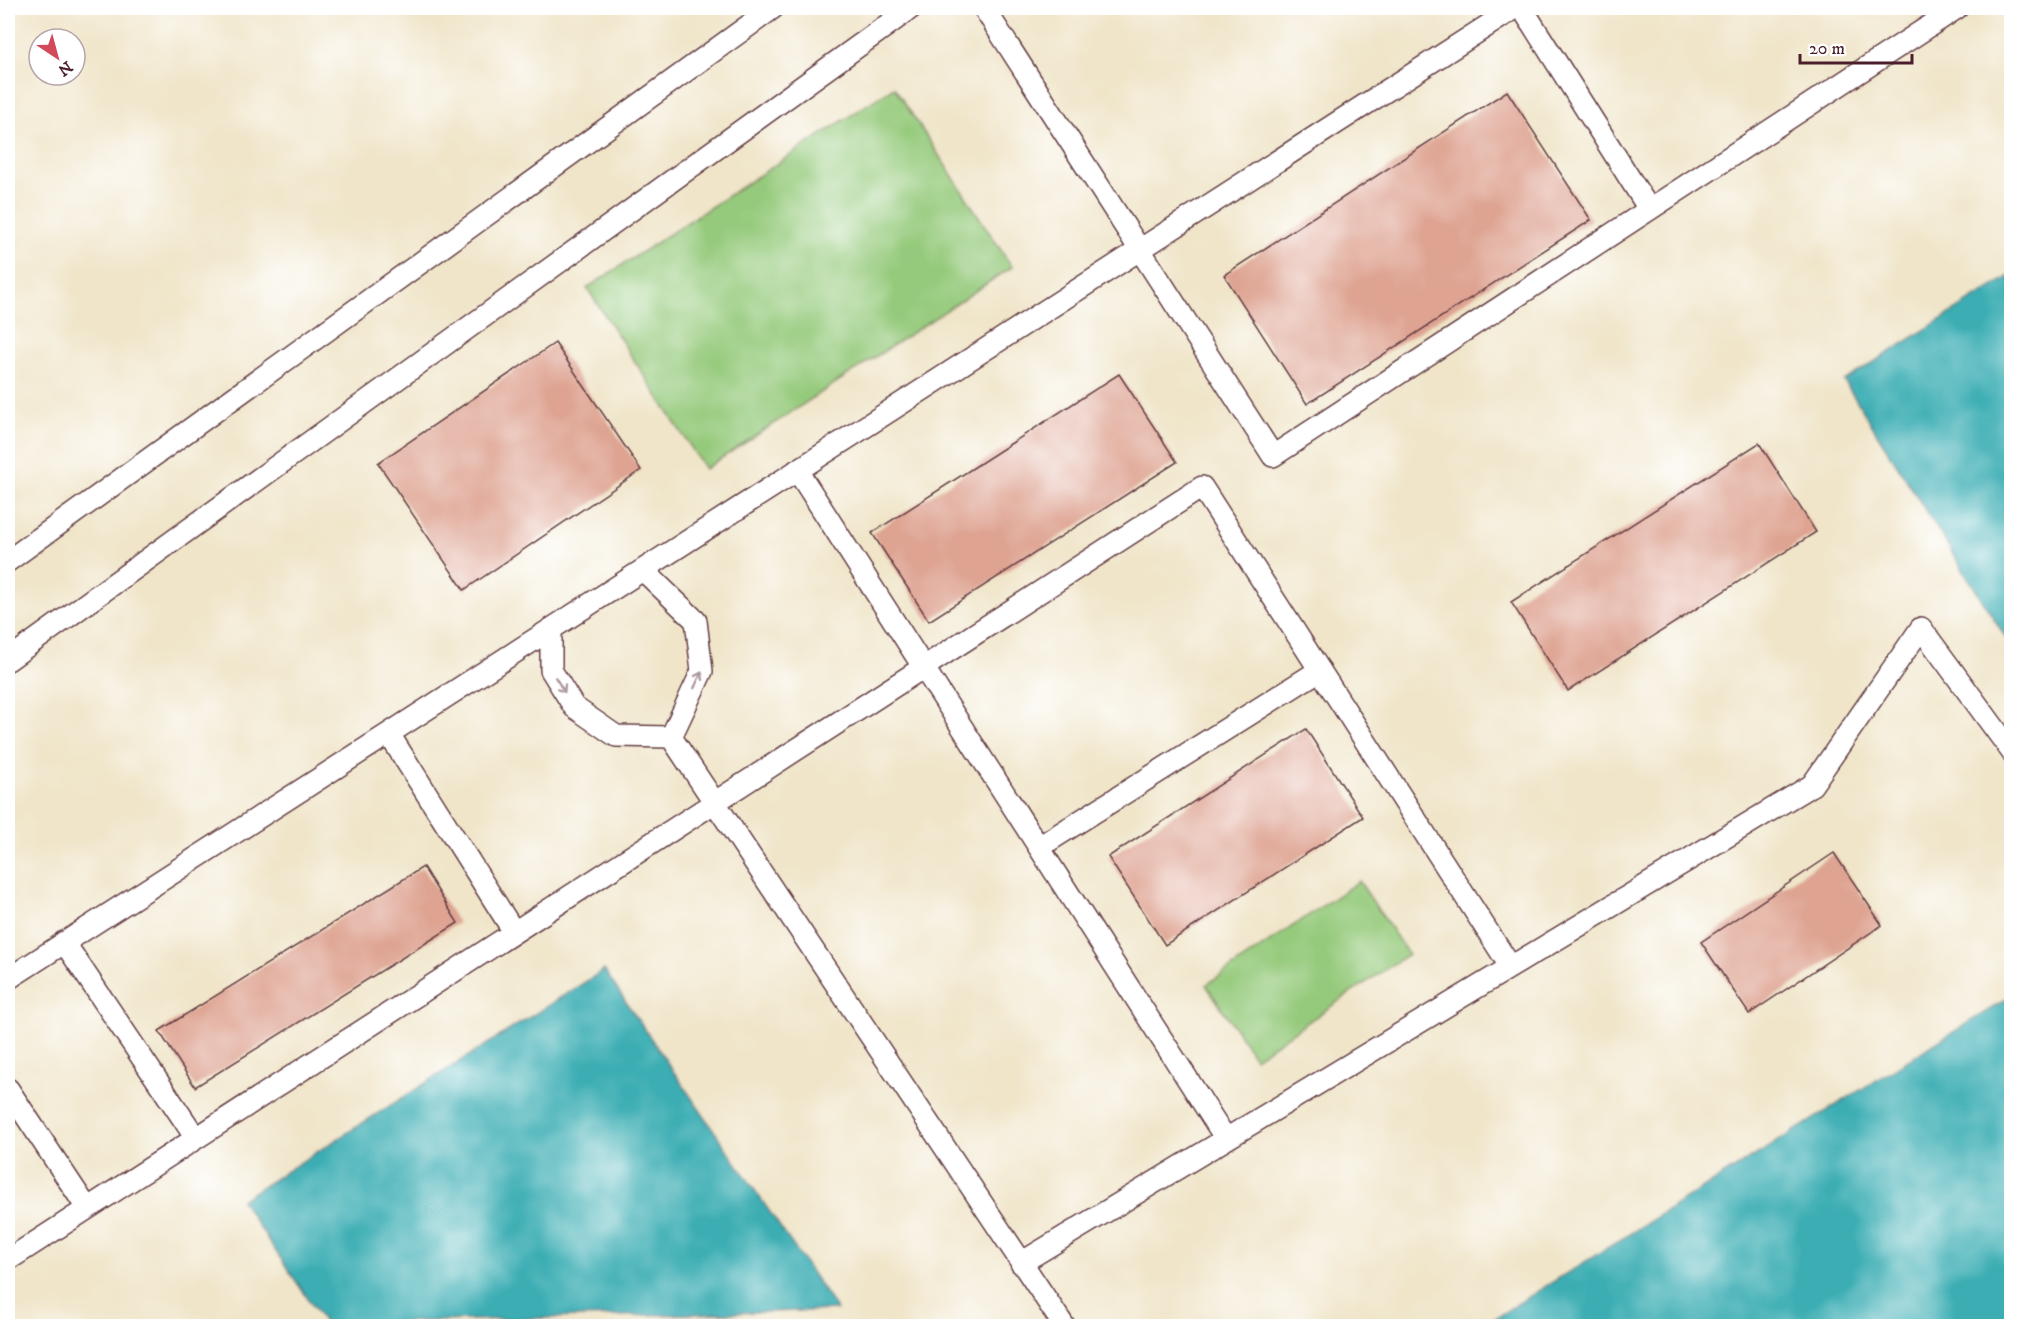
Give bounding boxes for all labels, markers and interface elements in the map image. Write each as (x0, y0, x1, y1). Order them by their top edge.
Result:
north arrow (27, 27, 87, 87)
scale bar (1800, 27, 1912, 65)
text: 20 m (1809, 38, 1845, 60)
text: N (54, 56, 76, 80)
one-way arrow (692, 671, 704, 689)
one-way arrow (554, 676, 566, 693)

